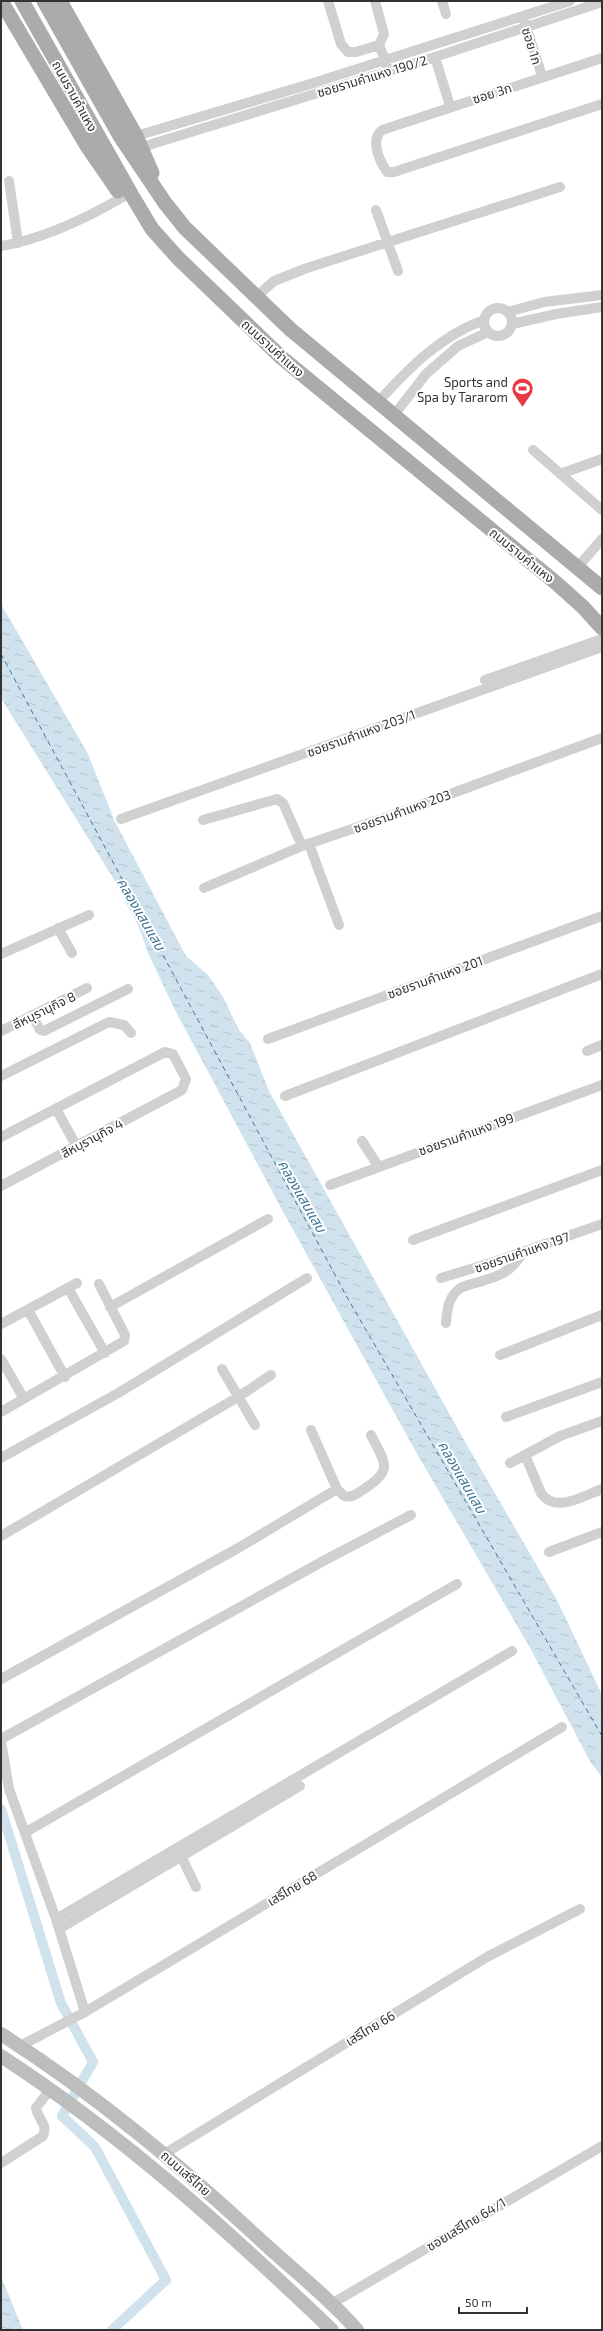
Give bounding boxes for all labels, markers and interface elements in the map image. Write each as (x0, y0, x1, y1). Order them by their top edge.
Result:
street label: ซอย 1ก (519, 25, 545, 67)
street label: ซอยรามคำแหง 190/2 (315, 52, 429, 100)
street label: ถนนรามคำแหง (49, 58, 101, 134)
street label: ซอย 3ก (470, 79, 514, 107)
street label: ถนนรามคำแหง (238, 316, 308, 380)
place label: Sports and Spa by Tararom (417, 374, 508, 405)
sports icon: Sports and Spa by Tararom (510, 376, 536, 409)
street label: ถนนรามคำแหง (486, 524, 558, 586)
street label: ซอยรามคำแหง 203/1 (304, 706, 418, 760)
street label: ซอยรามคำแหง 203 (351, 786, 453, 836)
water label: คลองแสนแสบ (114, 875, 170, 954)
street label: ซอยรามคำแหง 201 (385, 952, 485, 1002)
street label: สีหบุรานุกิจ 8 (10, 988, 78, 1032)
street label: ซอยรามคำแหง 199 (416, 1109, 516, 1159)
street label: สีหบุรานุกิจ 4 (58, 1115, 126, 1161)
water label: คลองแสนแสบ (275, 1157, 331, 1236)
street label: ซอยรามคำแหง 197 (472, 1228, 572, 1276)
water label: คลองแสนแสบ (435, 1438, 491, 1517)
street label: เสรีไทย 68 (264, 1867, 320, 1909)
street label: เสรีไทย 66 (342, 2007, 398, 2049)
street label: ถนนเสรีไทย (158, 2147, 214, 2199)
street label: ซอยเสรีไทย 64/1 (423, 2194, 509, 2254)
scale bar (459, 2289, 527, 2315)
text: 50 m (465, 2295, 492, 2309)

